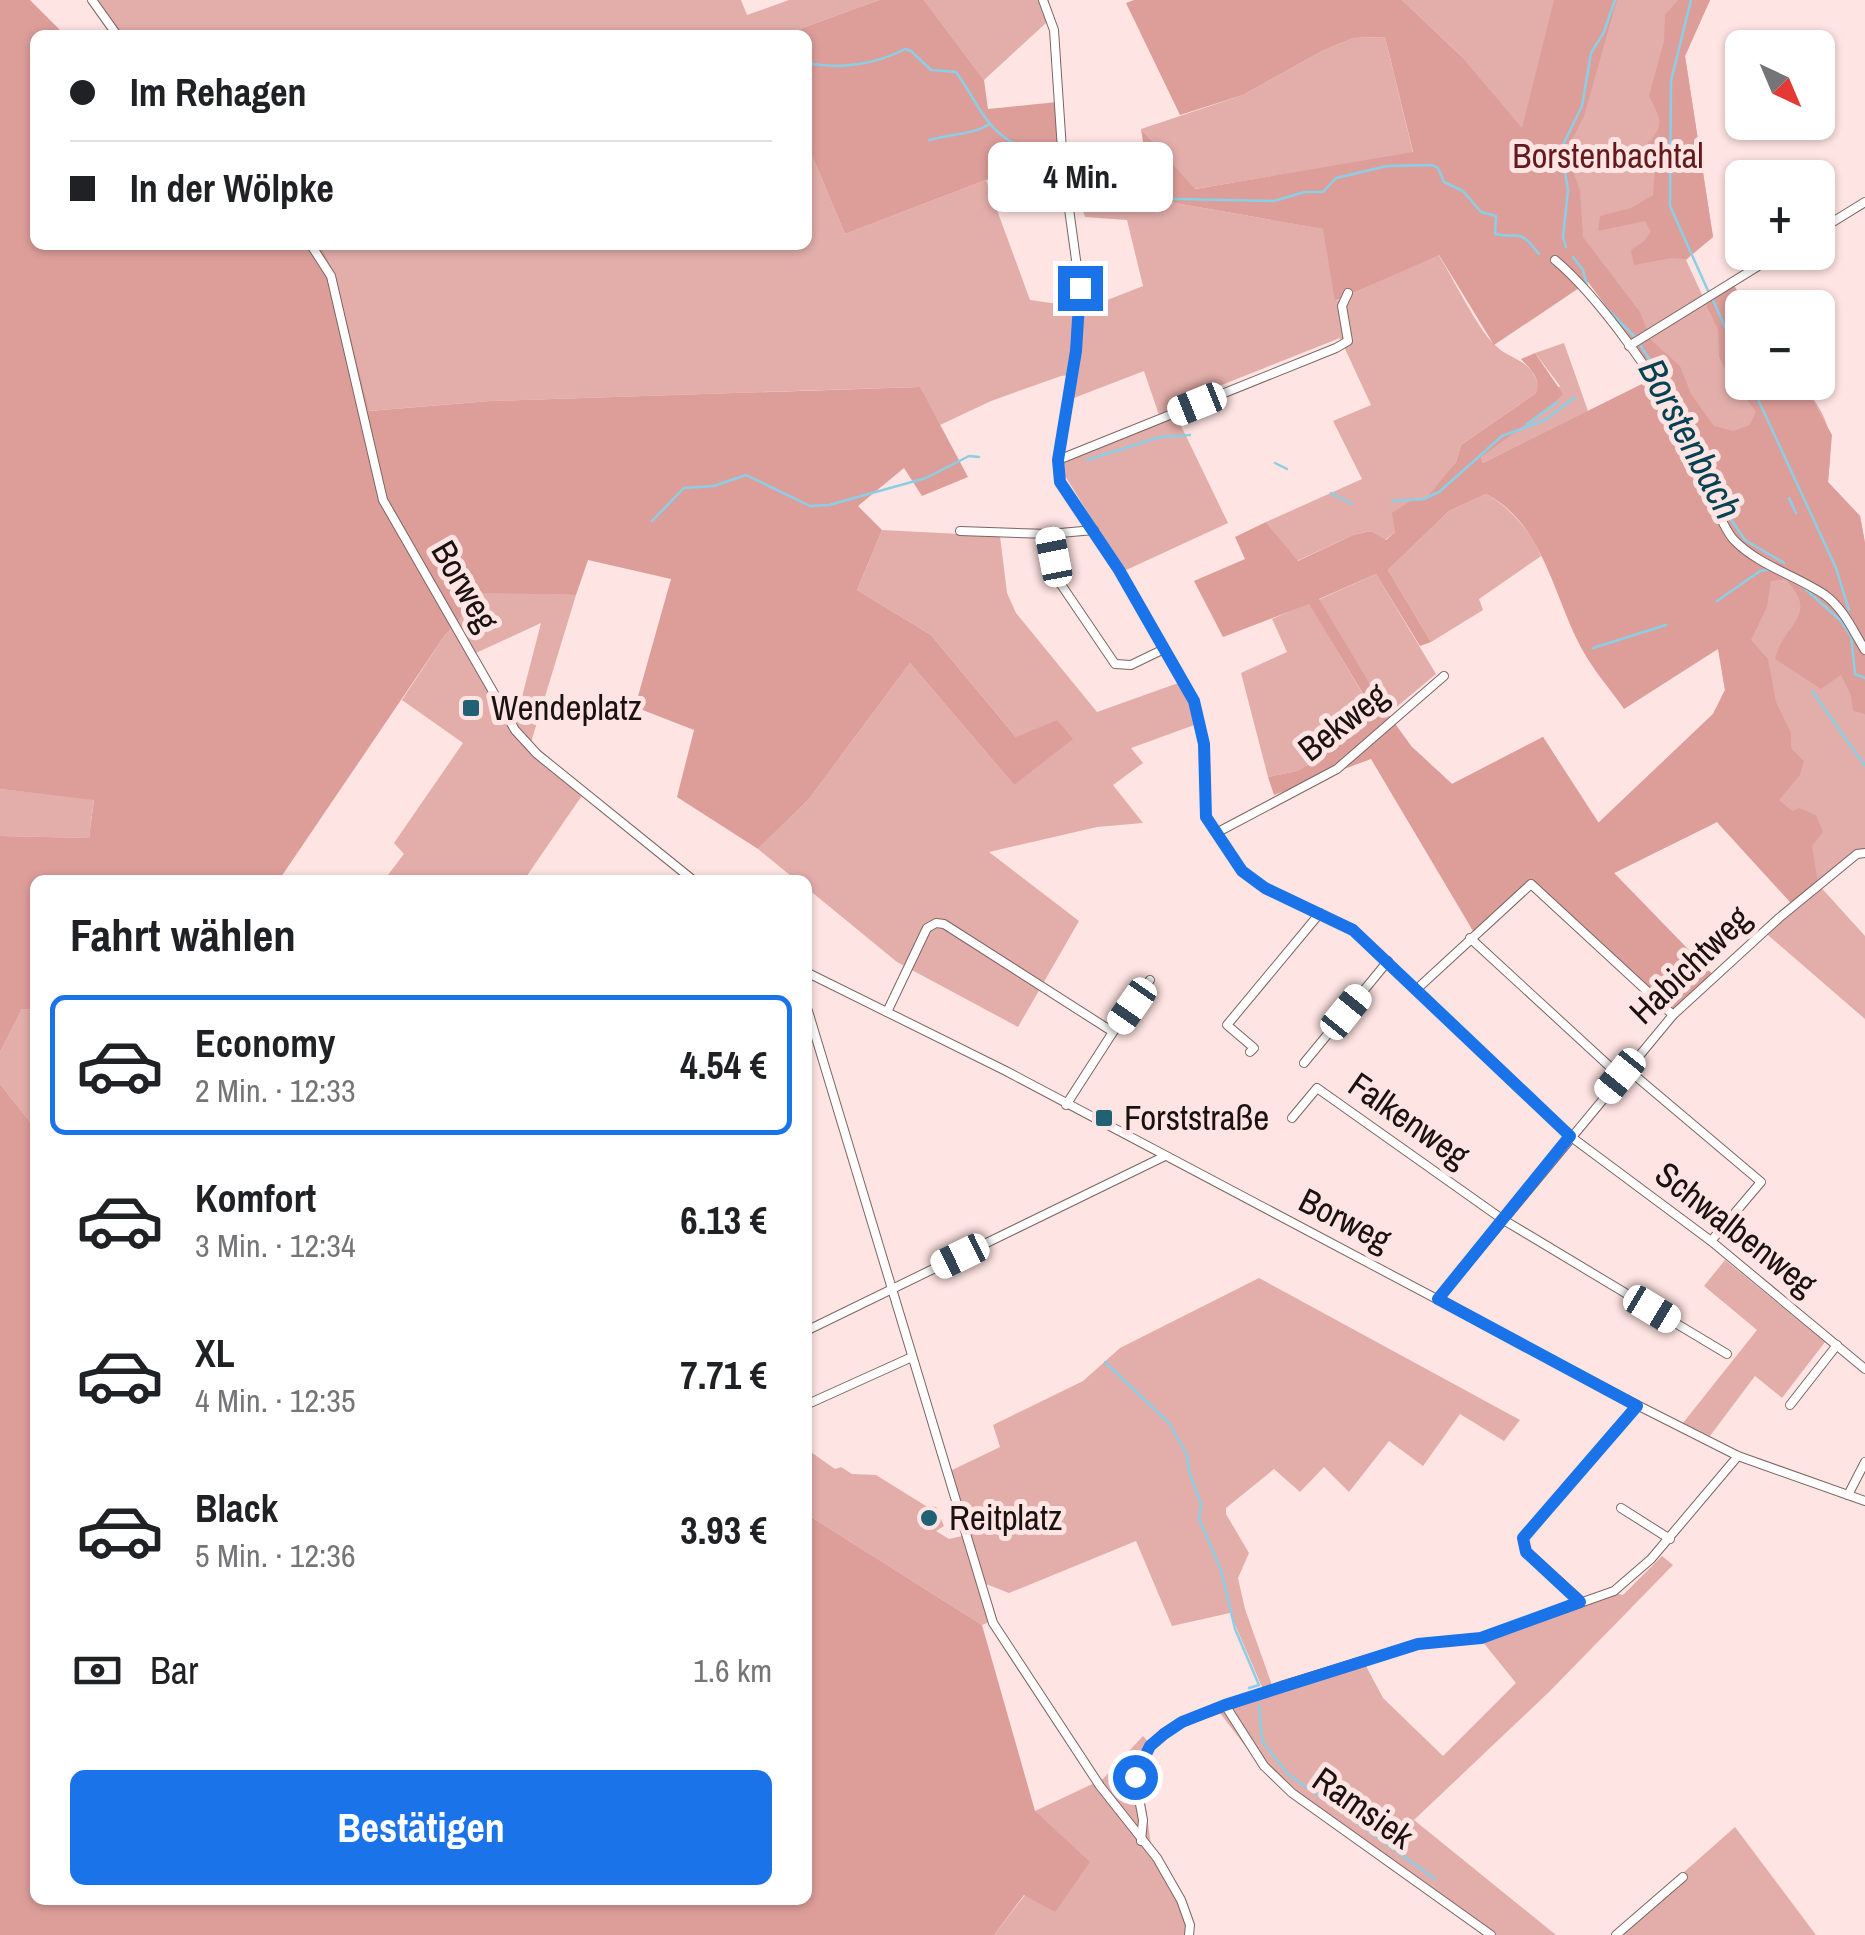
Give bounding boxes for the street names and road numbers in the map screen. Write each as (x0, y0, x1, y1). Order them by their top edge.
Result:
street label: Borweg (421, 532, 510, 640)
street label: Bekweg (1288, 672, 1397, 772)
street label: Habichtweg (1619, 895, 1761, 1034)
street label: Falkenweg (1340, 1061, 1479, 1178)
street label: Schwalbenweg (1646, 1151, 1827, 1307)
street label: Borweg (1291, 1177, 1399, 1263)
street label: Ramsiek (1303, 1756, 1424, 1860)

